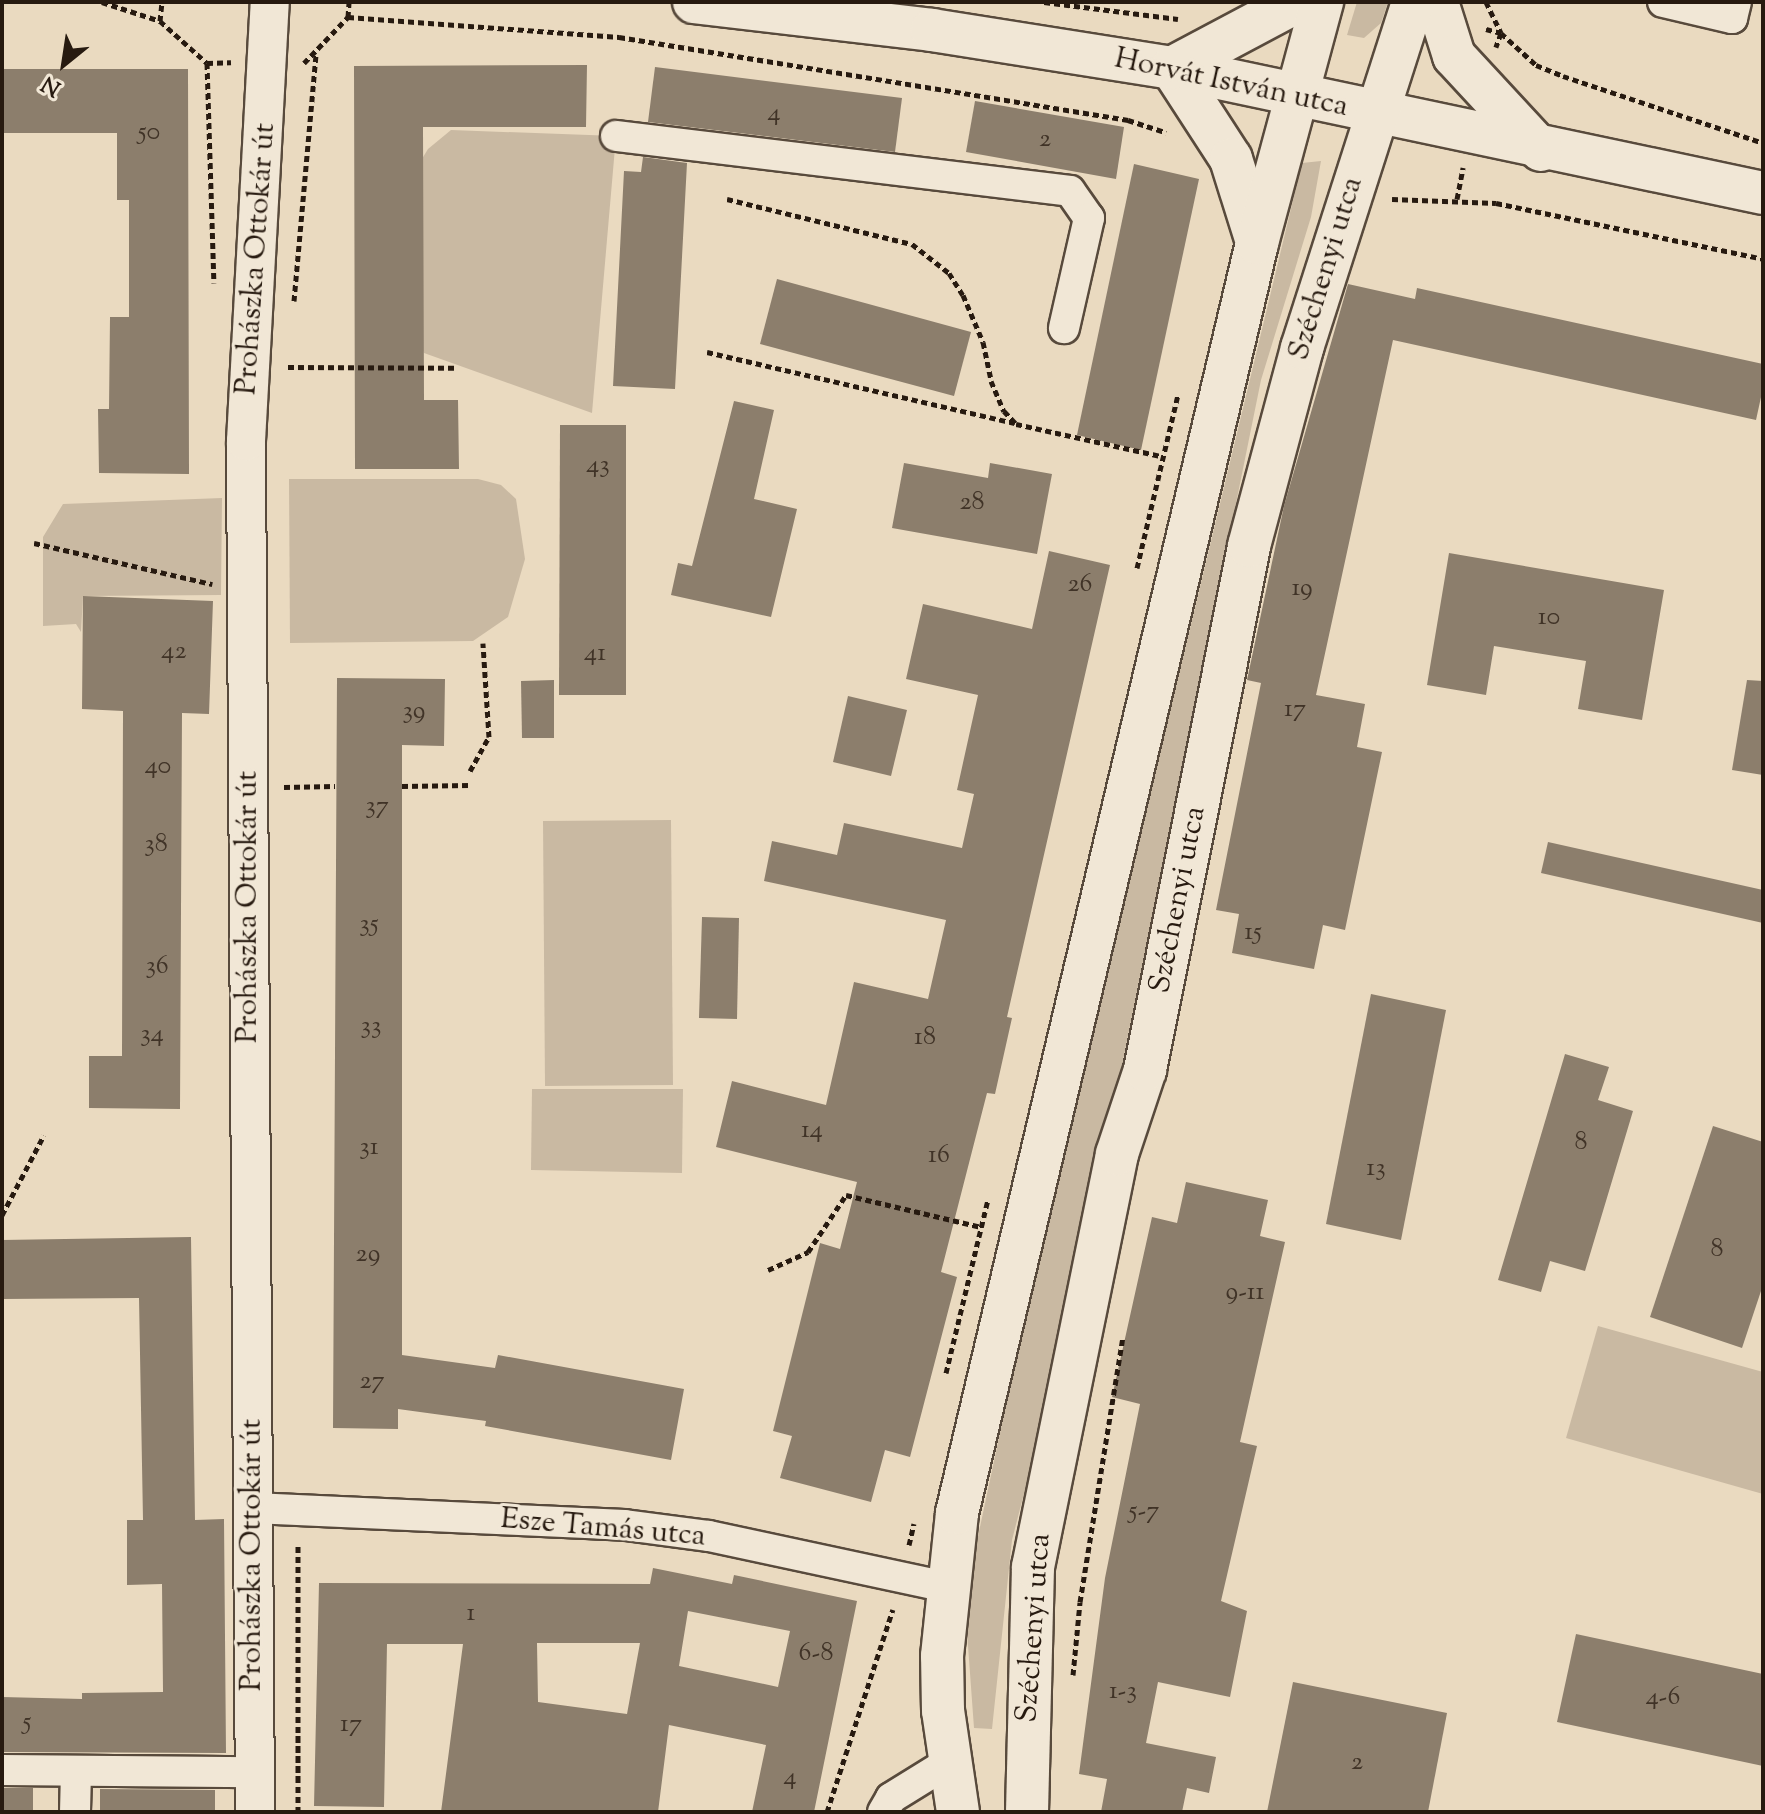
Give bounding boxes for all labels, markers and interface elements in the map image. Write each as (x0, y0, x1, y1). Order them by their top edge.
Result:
north arrow (24, 24, 104, 104)
street label: Horvát István utca (1111, 42, 1351, 126)
text: N (36, 67, 68, 103)
house number: 4 (767, 98, 781, 130)
house number: 50 (138, 117, 160, 149)
street label: Prohászka Ottokár út (230, 122, 284, 396)
house number: 2 (1039, 124, 1051, 156)
street label: Széchenyi utca (1282, 173, 1372, 365)
house number: 43 (586, 450, 610, 482)
house number: 28 (959, 487, 985, 519)
house number: 26 (1067, 569, 1093, 601)
house number: 19 (1291, 573, 1313, 605)
house number: 10 (1538, 602, 1560, 634)
house number: 42 (161, 636, 187, 668)
house number: 41 (584, 638, 606, 670)
house number: 17 (1284, 694, 1306, 726)
house number: 39 (403, 696, 425, 728)
house number: 40 (145, 751, 171, 783)
street label: Prohászka Ottokár út (231, 771, 267, 1043)
house number: 37 (365, 791, 389, 823)
street label: Széchenyi utca (1143, 804, 1215, 996)
house number: 38 (144, 829, 168, 861)
house number: 35 (359, 909, 379, 941)
house number: 15 (1244, 917, 1262, 949)
house number: 36 (145, 951, 169, 983)
house number: 33 (360, 1011, 382, 1043)
house number: 34 (140, 1019, 164, 1051)
house number: 18 (914, 1022, 936, 1054)
house number: 14 (801, 1115, 823, 1147)
house number: 8 (1575, 1127, 1587, 1159)
house number: 31 (359, 1132, 379, 1164)
house number: 16 (928, 1140, 950, 1172)
house number: 13 (1366, 1153, 1386, 1185)
house number: 8 (1711, 1234, 1723, 1266)
house number: 29 (356, 1239, 380, 1271)
house number: 9-11 (1226, 1277, 1264, 1309)
house number: 27 (359, 1366, 385, 1398)
street label: Prohászka Ottokár út (235, 1419, 271, 1691)
house number: 5-7 (1129, 1496, 1159, 1528)
street label: Esze Tamás utca (499, 1502, 707, 1556)
street label: Széchenyi utca (1010, 1532, 1060, 1724)
house number: 1 (467, 1598, 475, 1630)
house number: 6-8 (799, 1638, 833, 1670)
house number: 1-3 (1109, 1676, 1137, 1708)
house number: 4-6 (1646, 1682, 1680, 1714)
house number: 5 (23, 1707, 31, 1739)
house number: 17 (340, 1709, 362, 1741)
house number: 2 (1351, 1747, 1363, 1779)
house number: 4 (783, 1762, 797, 1794)

